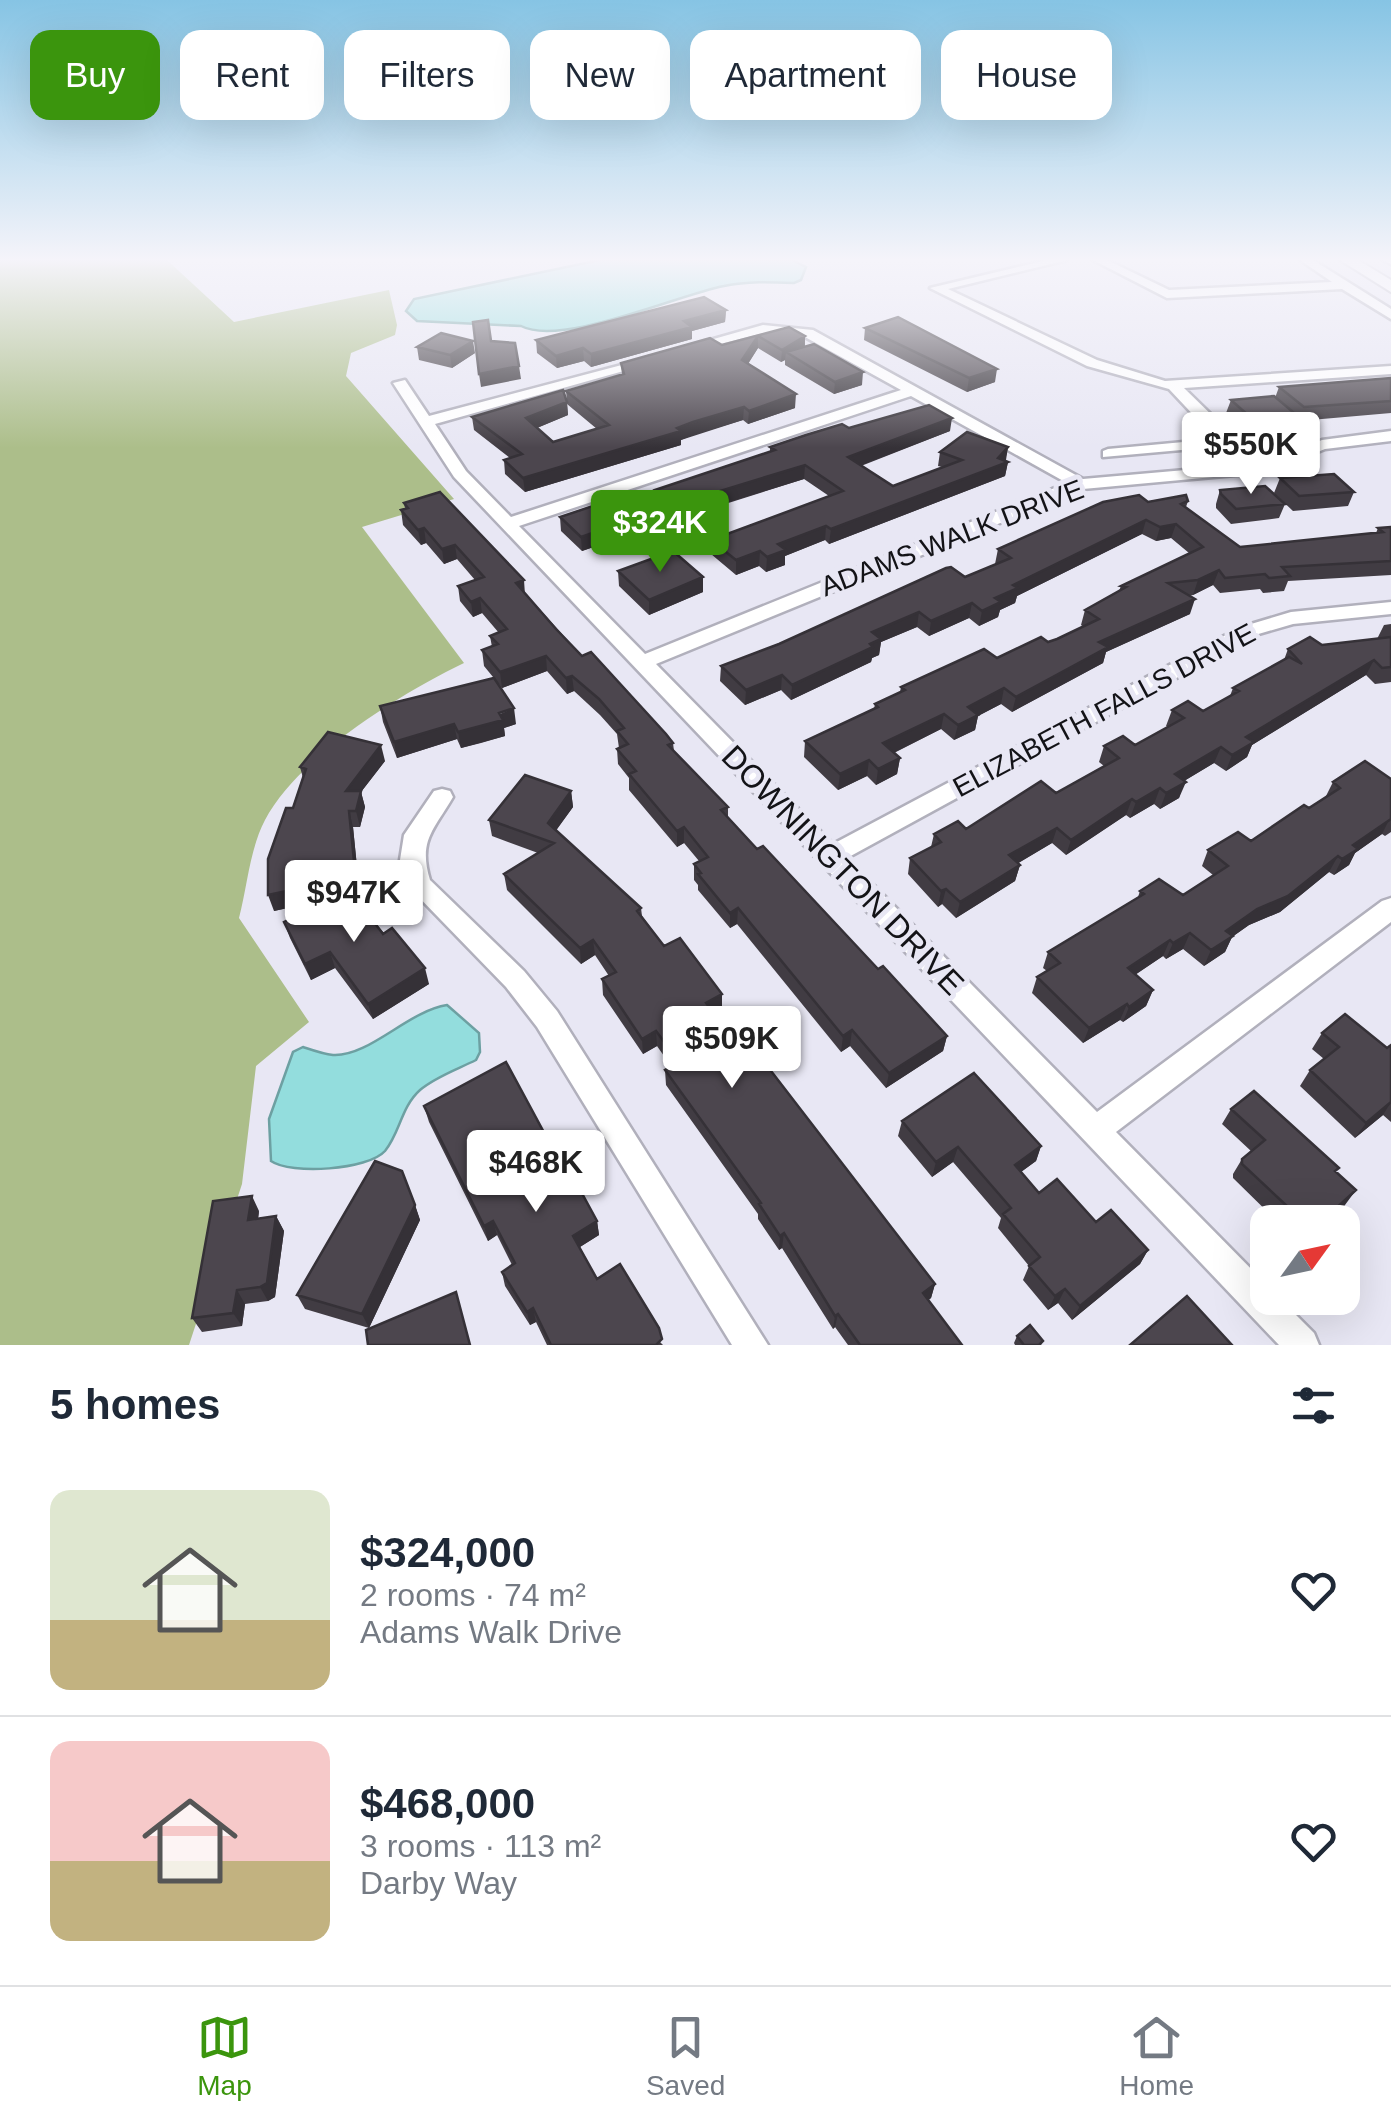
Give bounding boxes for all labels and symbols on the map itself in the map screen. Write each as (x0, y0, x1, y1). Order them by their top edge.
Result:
pin: $550K (1181, 412, 1321, 497)
street label: ADAMS WALK DRIVE (816, 474, 1088, 602)
pin: $324K (590, 490, 730, 575)
street label: ELIZABETH FALLS DRIVE (948, 617, 1260, 803)
street label: DOWNINGTON DRIVE (715, 738, 971, 1002)
pin: $947K (284, 860, 424, 945)
pin: $509K (662, 1006, 802, 1091)
pin: $468K (466, 1130, 606, 1215)
north arrow (1250, 1205, 1360, 1315)

